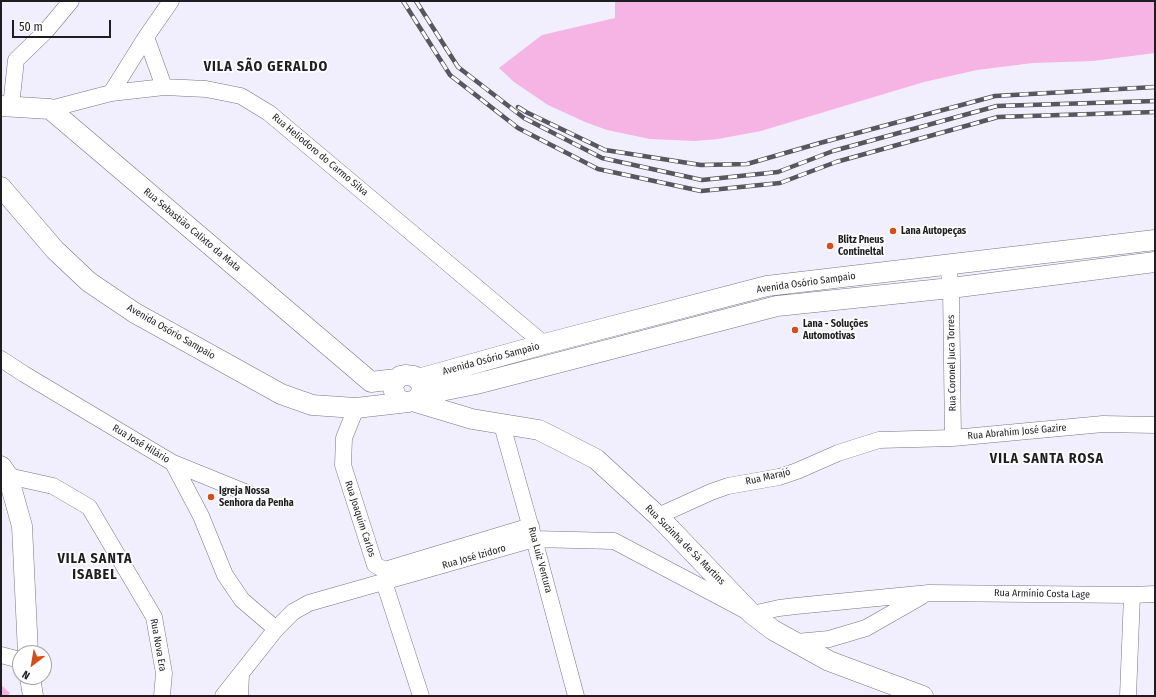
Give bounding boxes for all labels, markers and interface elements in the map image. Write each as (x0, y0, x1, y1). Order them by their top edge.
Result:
scale bar (14, 12, 113, 38)
text: 50 m (19, 20, 43, 34)
district label: VILA SÃO GERALDO (204, 59, 328, 75)
street label: Rua Heliodoro do Carmo Silva (270, 111, 370, 199)
street label: Rua Sebastião Calixto da Mata (141, 186, 243, 274)
place label: Lana Autopeças (901, 225, 966, 237)
marker: Lana Autopeças (888, 226, 898, 236)
place label: Blitz Pneus Contineltal (838, 234, 884, 258)
marker: Blitz Pneus Contineltal (825, 241, 835, 251)
street label: Avenida Osório Sampaio (756, 270, 856, 296)
street label: Avenida Osório Sampaio (125, 302, 217, 362)
street label: Rua Coronel Juca Torres (945, 315, 959, 411)
place label: Lana - Soluções Automotivas (803, 318, 868, 342)
marker: Lana - Soluções Automotivas (790, 325, 800, 335)
street label: Avenida Osório Sampaio (441, 340, 541, 378)
street label: Rua José Hilário (110, 422, 172, 466)
street label: Rua Abrahim José Gazire (967, 422, 1067, 442)
district label: VILA SANTA ROSA (990, 451, 1104, 467)
street label: Rua Marajó (744, 466, 792, 488)
street label: Rua Joaquim Carlos (342, 479, 378, 559)
place label: Igreja Nossa Senhora da Penha (219, 485, 294, 508)
marker: Igreja Nossa Senhora da Penha (206, 492, 216, 502)
street label: Rua Suzinha de Sá Martins (643, 503, 727, 587)
street label: Rua Luiz Ventura (525, 526, 555, 594)
street label: Rua José Izidoro (441, 542, 507, 572)
district label: VILA SANTA ISABEL (57, 551, 133, 584)
street label: Rua Armínio Costa Lage (994, 587, 1090, 601)
street label: Rua Nova Era (147, 618, 169, 672)
north arrow (12, 645, 52, 685)
text: N (20, 668, 32, 682)

